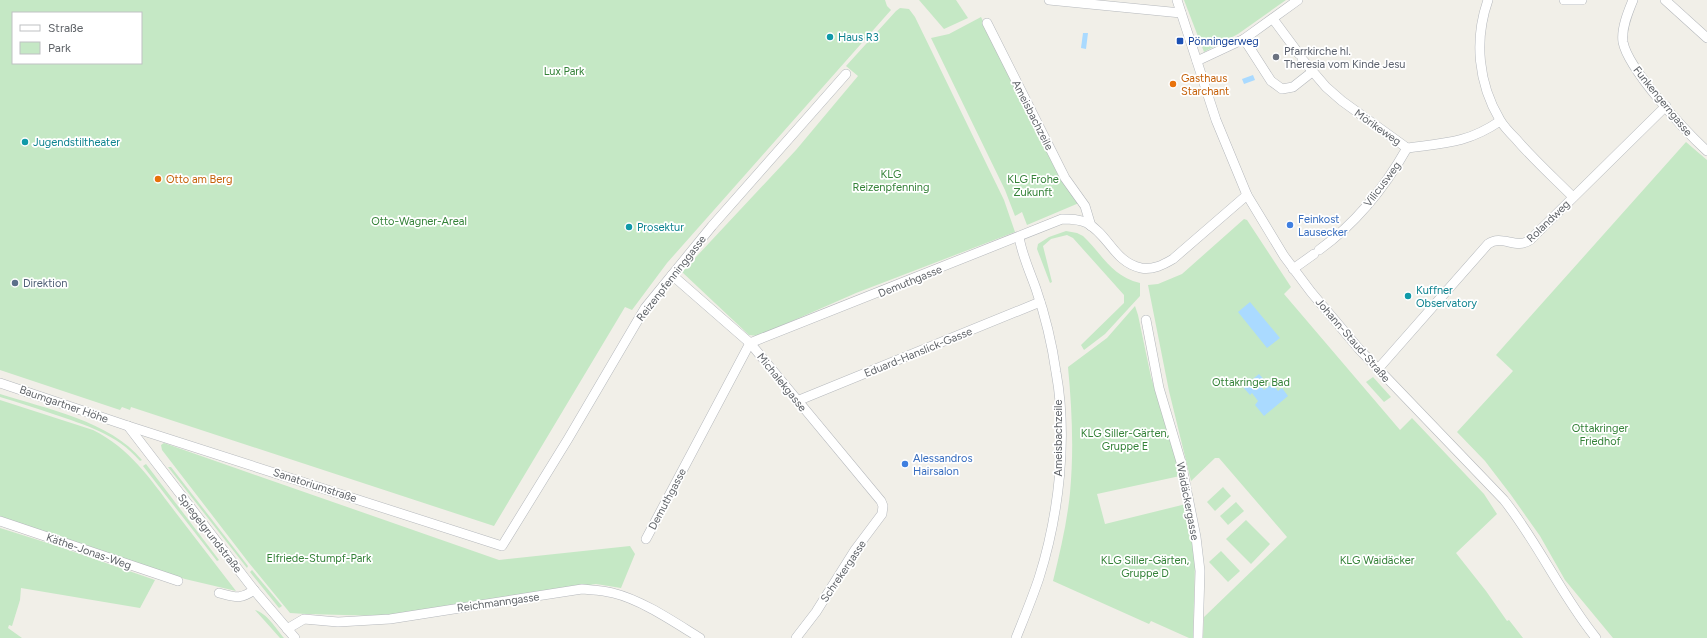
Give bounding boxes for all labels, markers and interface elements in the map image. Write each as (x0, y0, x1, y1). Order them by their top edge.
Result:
legend (12, 12, 142, 64)
text: Straße (48, 21, 84, 35)
place label: Haus R3 (838, 31, 879, 44)
marker: Haus R3 (825, 32, 835, 42)
place label: Pönningerweg (1188, 35, 1259, 48)
marker: Pönningerweg (1175, 36, 1185, 46)
text: Park (48, 41, 71, 55)
place label: Pfarrkirche hl. Theresia vom Kinde Jesu (1284, 45, 1406, 71)
marker: Pfarrkirche hl. Theresia vom Kinde Jesu (1271, 52, 1281, 62)
street label: Funkengerngasse (1630, 64, 1695, 139)
park label: Lux Park (544, 65, 585, 78)
place label: Gasthaus Starchant (1181, 72, 1229, 98)
street label: Ameisbachzeile (1009, 78, 1056, 152)
marker: Gasthaus Starchant (1168, 79, 1178, 89)
street label: Mörikeweg (1352, 107, 1404, 148)
place label: Jugendstiltheater (33, 136, 120, 149)
marker: Jugendstiltheater (20, 137, 30, 147)
street label: Vilicusweg (1361, 159, 1404, 210)
park label: KLG Reizenpfenning (853, 168, 929, 194)
place label: Otto am Berg (166, 173, 233, 186)
park label: KLG Frohe Zukunft (1007, 173, 1059, 199)
marker: Otto am Berg (153, 174, 163, 184)
street label: Rolandweg (1524, 198, 1573, 245)
place label: Feinkost Lausecker (1298, 213, 1348, 239)
park label: Otto-Wagner-Areal (371, 215, 467, 228)
marker: Feinkost Lausecker (1285, 220, 1295, 230)
place label: Prosektur (637, 221, 684, 234)
marker: Prosektur (624, 222, 634, 232)
street label: Reizenpfenninggasse (634, 233, 709, 324)
street label: Demuthgasse (876, 263, 944, 300)
place label: Direktion (23, 277, 67, 290)
marker: Direktion (10, 278, 20, 288)
place label: Kuffner Observatory (1416, 284, 1477, 310)
marker: Kuffner Observatory (1403, 291, 1413, 301)
street label: Johann-Staud-Straße (1313, 296, 1393, 385)
street label: Eduard-Hanslick-Gasse (862, 325, 974, 380)
street label: Michalekgasse (754, 350, 809, 414)
park label: Ottakringer Bad (1212, 376, 1290, 389)
street label: Baumgartner Höhe (18, 383, 110, 426)
street label: Ameisbachzeile (1052, 399, 1065, 477)
park label: Ottakringer Friedhof (1572, 422, 1628, 448)
park label: KLG Siller-Gärten, Gruppe E (1081, 427, 1170, 453)
place label: Alessandros Hairsalon (913, 452, 973, 478)
marker: Alessandros Hairsalon (900, 459, 910, 469)
street label: Waidäckergasse (1174, 461, 1201, 541)
street label: Sanatoriumstraße (271, 466, 358, 505)
street label: Demuthgasse (646, 466, 689, 532)
street label: Spiegelgrundstraße (175, 491, 244, 575)
street label: Käthe-Jonas-Weg (45, 531, 133, 572)
street label: Schrekergasse (818, 538, 869, 605)
park label: Elfriede-Stumpf-Park (267, 552, 372, 565)
park label: KLG Siller-Gärten, Gruppe D (1101, 554, 1190, 580)
park label: KLG Waidäcker (1340, 554, 1415, 567)
street label: Reichmanngasse (456, 590, 540, 615)

